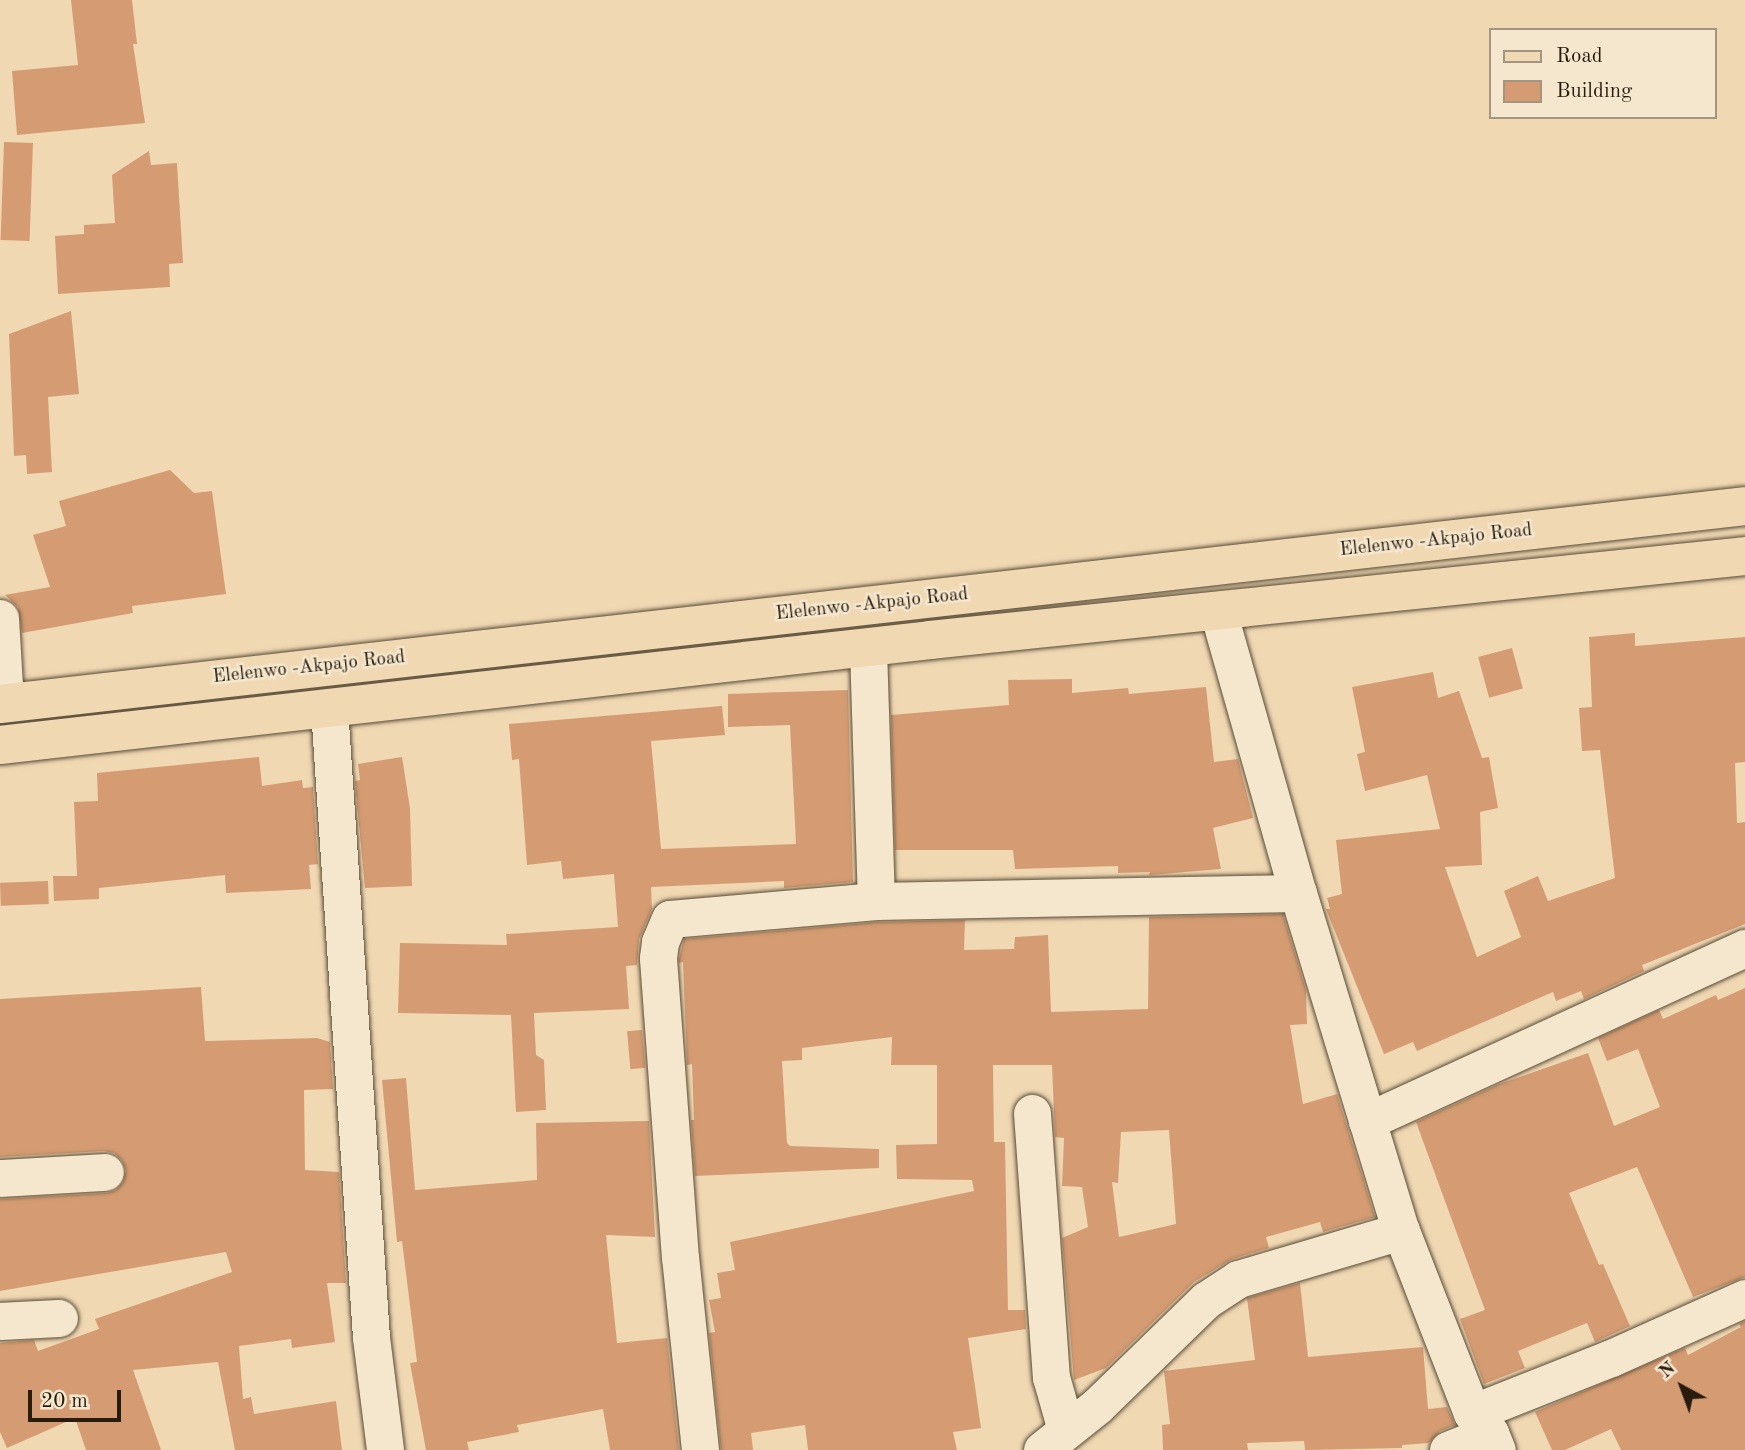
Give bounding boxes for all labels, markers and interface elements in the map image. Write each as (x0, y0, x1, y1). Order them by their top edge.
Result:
legend (1490, 28, 1717, 119)
text: Road (1556, 46, 1603, 67)
text: Building (1556, 81, 1632, 102)
street label: Elelenwo -Akpajo Road (1339, 520, 1533, 562)
street label: Elelenwo -Akpajo Road (775, 584, 969, 626)
street label: Elelenwo -Akpajo Road (212, 647, 406, 689)
north arrow (1647, 1352, 1717, 1422)
text: N (1656, 1359, 1680, 1383)
scale bar (32, 1376, 124, 1420)
text: 20 m (41, 1391, 88, 1412)

